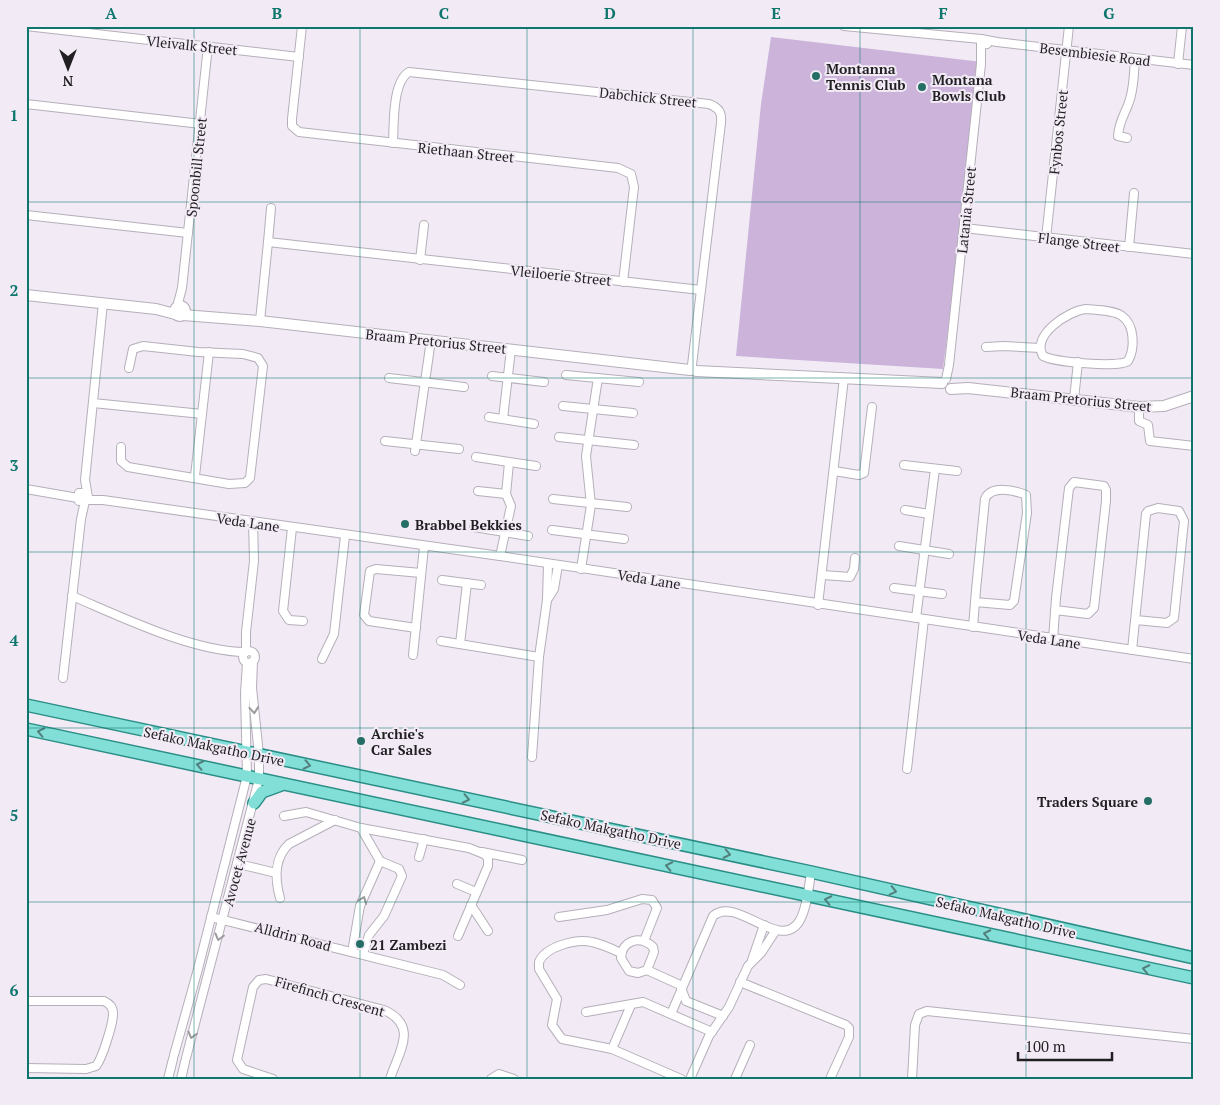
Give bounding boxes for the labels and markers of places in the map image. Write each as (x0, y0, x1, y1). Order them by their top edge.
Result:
place label: Montanna Tennis Club (826, 59, 906, 94)
marker: Montanna Tennis Club (810, 70, 822, 82)
place label: Montana Bowls Club (932, 70, 1006, 105)
marker: Montana Bowls Club (916, 81, 928, 93)
place label: Brabbel Bekkies (415, 515, 522, 534)
marker: Brabbel Bekkies (399, 518, 411, 530)
place label: Archie's Car Sales (371, 724, 432, 759)
marker: Archie's Car Sales (355, 735, 367, 747)
place label: Traders Square (1037, 792, 1138, 811)
marker: Traders Square (1142, 795, 1154, 807)
place label: 21 Zambezi (370, 935, 447, 954)
marker: 21 Zambezi (354, 938, 366, 950)

